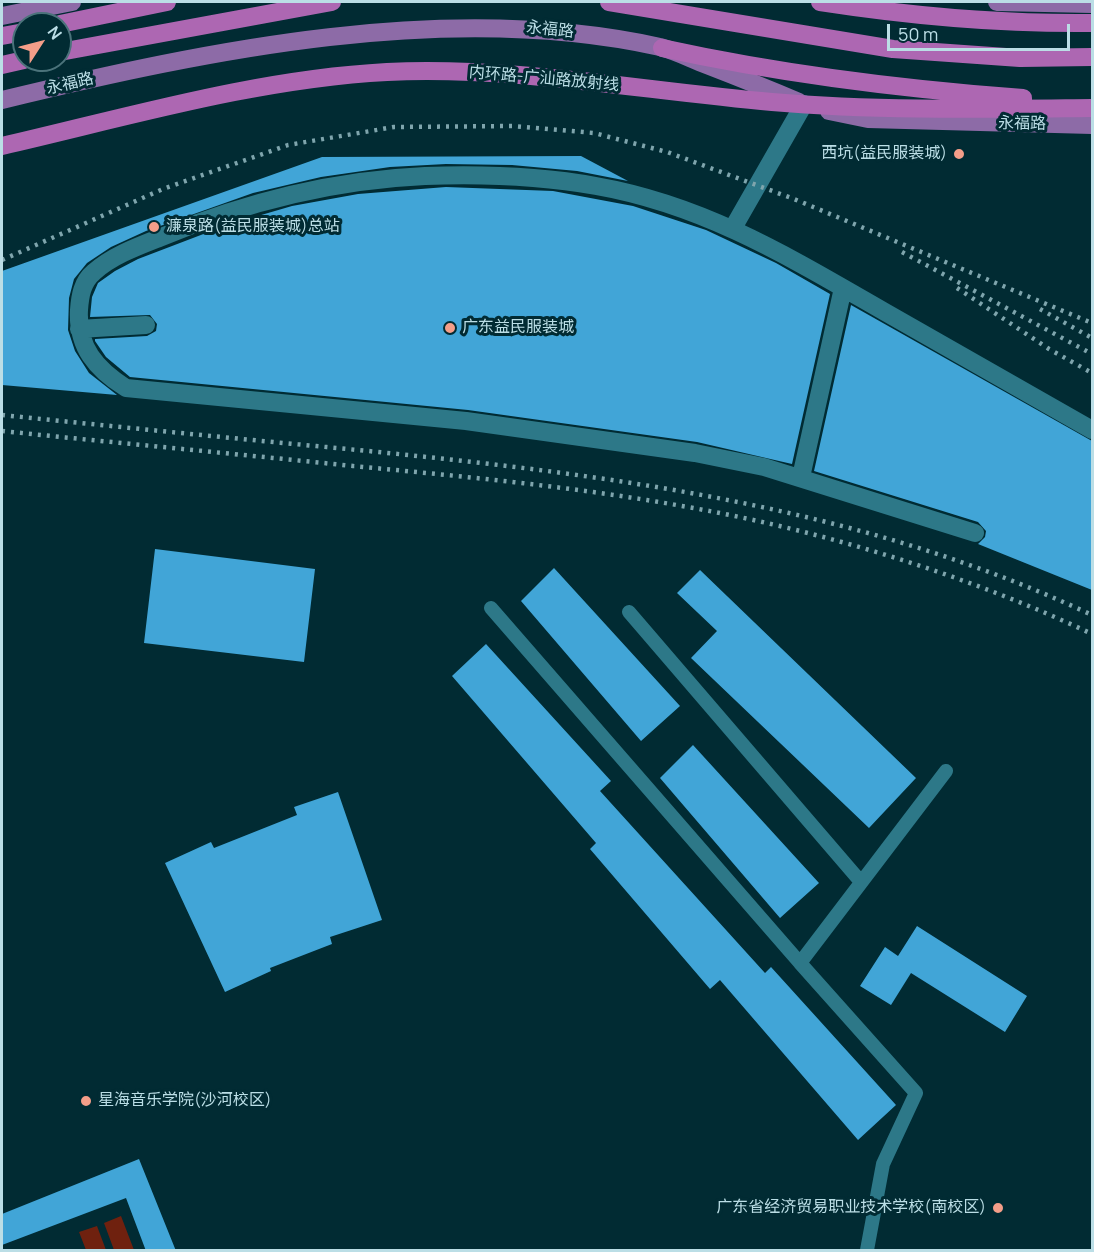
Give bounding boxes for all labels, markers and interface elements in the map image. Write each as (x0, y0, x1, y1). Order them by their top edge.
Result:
north arrow (12, 12, 72, 72)
scale bar (890, 12, 1073, 50)
street label: 永福路 (525, 18, 575, 42)
text: N (43, 21, 67, 44)
text: 50 m (898, 22, 938, 46)
street label: 内环路-广汕路放射线 (468, 63, 620, 95)
street label: 永福路 (44, 69, 96, 99)
street label: 永福路 (998, 114, 1046, 134)
place label: 西坑(益民服装城) (821, 144, 947, 164)
marker: 西坑(益民服装城) (952, 147, 966, 161)
place label: 濂泉路(益民服装城)总站 (166, 217, 340, 237)
marker: 濂泉路(益民服装城)总站 (147, 220, 161, 234)
place label: 广东益民服装城 (462, 318, 574, 338)
marker: 广东益民服装城 (443, 321, 457, 335)
place label: 星海音乐学院(沙河校区) (98, 1091, 272, 1111)
marker: 星海音乐学院(沙河校区) (79, 1094, 93, 1108)
place label: 广东省经济贸易职业技术学校(南校区) (716, 1198, 986, 1218)
marker: 广东省经济贸易职业技术学校(南校区) (991, 1201, 1005, 1215)

